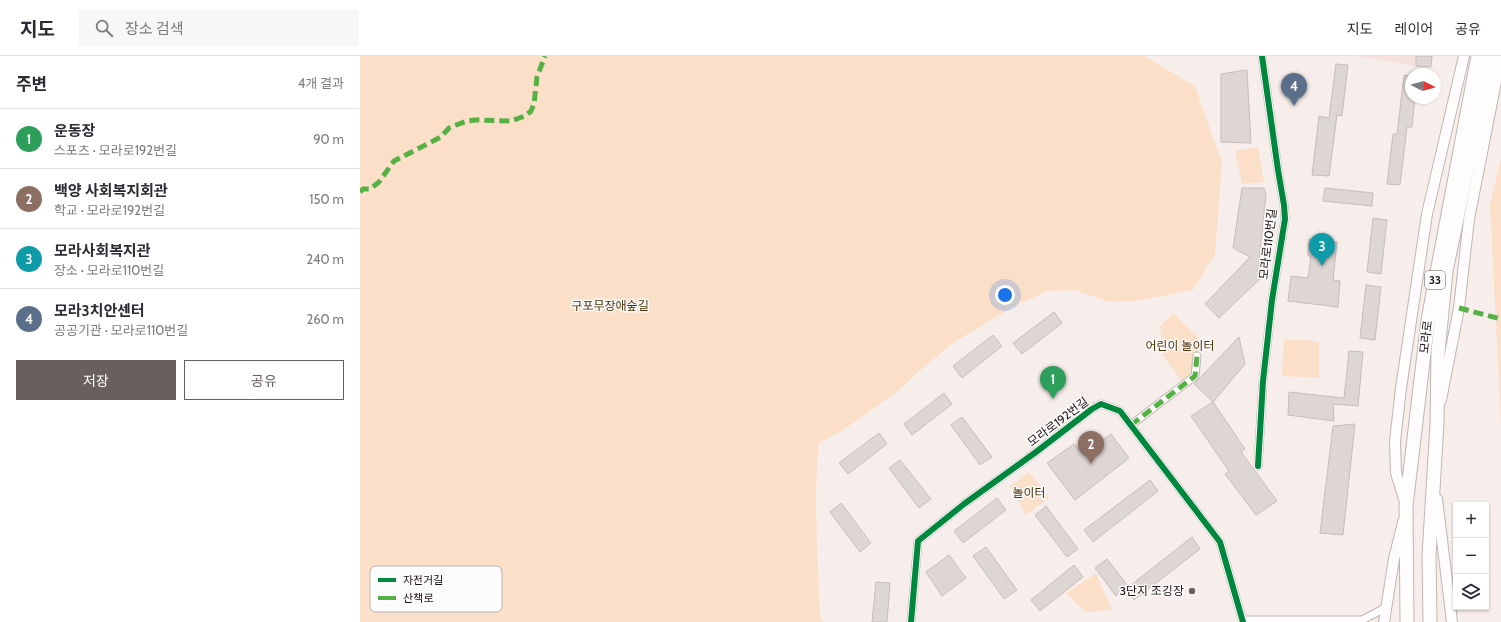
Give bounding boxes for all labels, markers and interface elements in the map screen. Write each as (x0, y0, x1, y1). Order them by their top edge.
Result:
search box (79, 10, 359, 46)
icon: search (93, 17, 115, 39)
text: 지도 (20, 18, 55, 41)
text: 장소 검색 (125, 20, 184, 38)
text: 지도 (1347, 20, 1373, 38)
text: 레이어 (1395, 20, 1433, 38)
text: 공유 (1455, 20, 1481, 38)
north arrow (1405, 68, 1441, 104)
pin: 4 (1281, 73, 1307, 106)
text: 주변 (16, 74, 47, 94)
text: 4개 결과 (298, 75, 344, 91)
text: 운동장 (54, 122, 95, 140)
text: 1 (27, 131, 31, 147)
text: 90 m (313, 131, 344, 147)
text: 스포츠 · 모라로192번길 (54, 142, 177, 158)
text: 백양 사회복지회관 (54, 182, 168, 200)
text: 2 (26, 191, 32, 207)
text: 150 m (309, 191, 344, 207)
text: 학교 · 모라로192번길 (54, 202, 165, 218)
street label: 모라로110번길 (1256, 208, 1279, 280)
pin: 3 (1309, 233, 1335, 266)
text: 모라사회복지관 (54, 242, 151, 260)
text: 3 (25, 251, 33, 267)
text: 240 m (306, 251, 344, 267)
text: 장소 · 모라로110번길 (54, 262, 164, 278)
road number: 33 (1425, 271, 1445, 289)
your location (995, 285, 1015, 305)
park label: 구포무장애숲길 (571, 298, 649, 313)
text: 모라3치안센터 (54, 302, 145, 320)
text: 4 (25, 311, 33, 327)
text: 260 m (306, 311, 344, 327)
street label: 모라로 (1416, 320, 1435, 354)
text: 공공기관 · 모라로110번길 (54, 322, 188, 338)
park label: 어린이 놀이터 (1146, 338, 1214, 353)
button: 저장 (16, 360, 176, 400)
button: 공유 (184, 360, 344, 400)
pin: 1 (1040, 366, 1066, 399)
street label: 모라로192번길 (1025, 395, 1091, 449)
pin: 2 (1078, 431, 1104, 464)
park label: 놀이터 (1012, 485, 1046, 500)
map controls (1453, 502, 1489, 610)
button: + (1453, 502, 1489, 538)
button: − (1453, 538, 1489, 574)
legend (370, 566, 502, 612)
text: 자전거길 (403, 573, 443, 587)
button: layers (1453, 574, 1489, 610)
place label: 3단지 조깅장 (1120, 583, 1184, 598)
marker: 3단지 조깅장 (1187, 586, 1197, 596)
text: 산책로 (403, 591, 433, 605)

